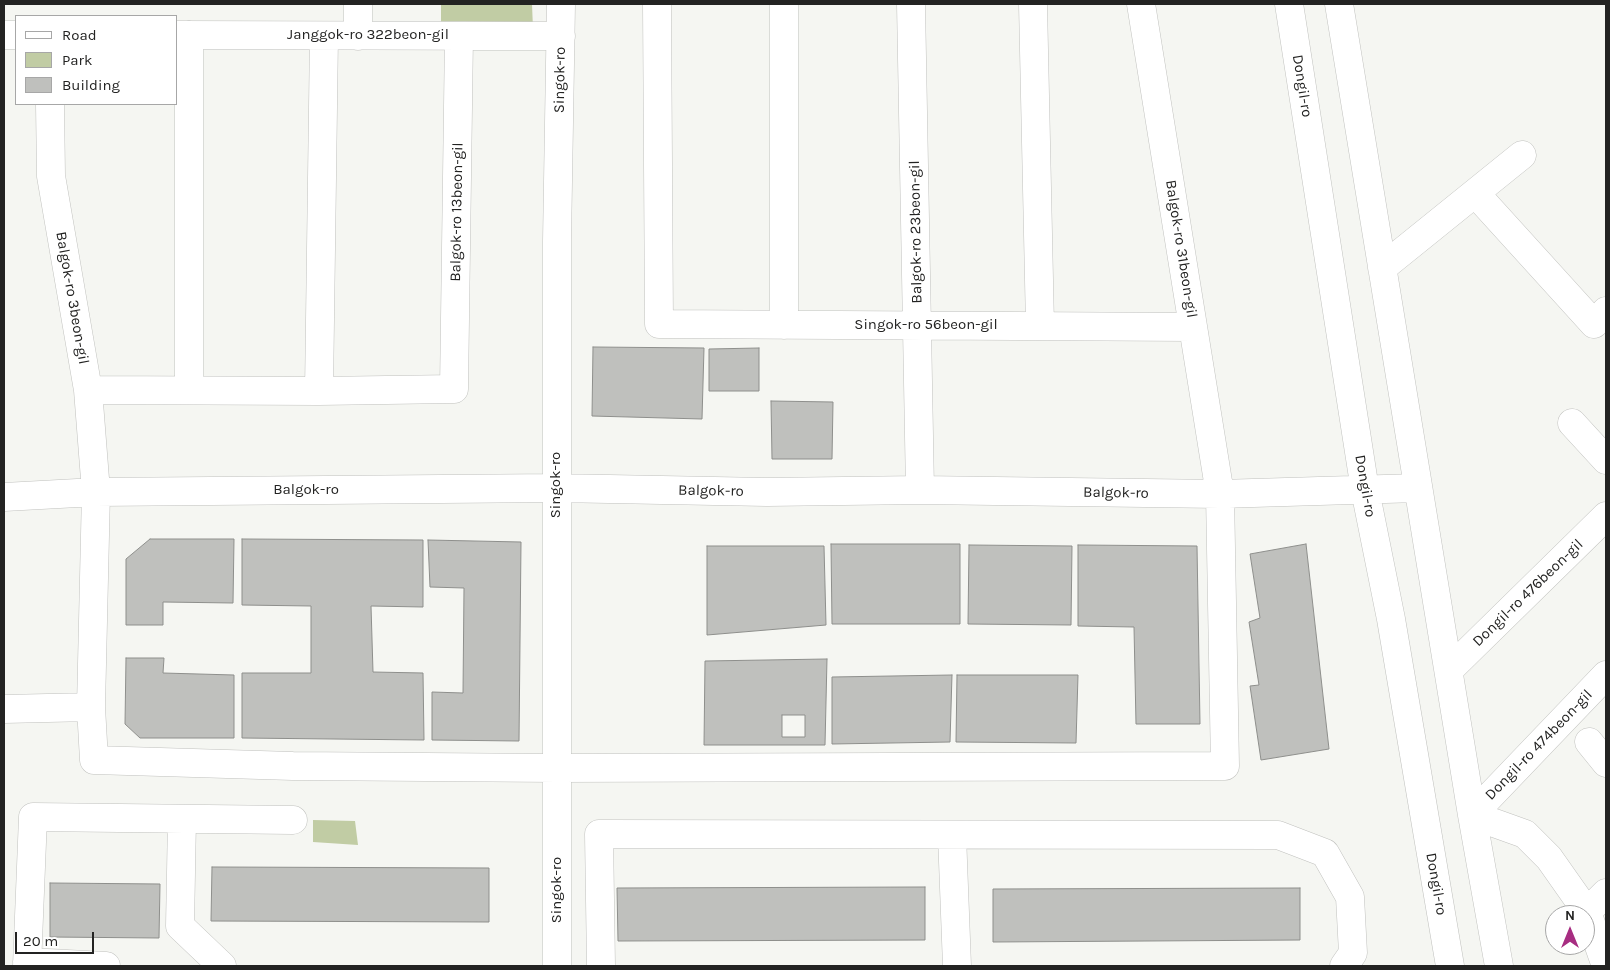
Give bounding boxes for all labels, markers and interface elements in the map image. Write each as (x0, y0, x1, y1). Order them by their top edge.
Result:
legend (15, 15, 178, 105)
text: Road (62, 26, 97, 44)
street label: Janggok-ro 322beon-gil (287, 26, 449, 44)
street label: Singok-ro (550, 47, 570, 113)
text: Park (62, 51, 92, 69)
street label: Dongil-ro (1288, 53, 1316, 119)
text: Building (62, 76, 120, 94)
street label: Balgok-ro 13beon-gil (447, 142, 467, 282)
street label: Balgok-ro 23beon-gil (906, 160, 926, 304)
street label: Balgok-ro 31beon-gil (1161, 179, 1201, 319)
street label: Balgok-ro 3beon-gil (51, 230, 93, 366)
street label: Singok-ro 56beon-gil (854, 316, 998, 334)
street label: Singok-ro (547, 452, 565, 518)
street label: Dongil-ro (1351, 453, 1379, 519)
street label: Balgok-ro (273, 481, 339, 499)
street label: Balgok-ro (678, 481, 744, 501)
street label: Balgok-ro (1083, 483, 1149, 503)
street label: Dongil-ro 476beon-gil (1469, 536, 1587, 650)
street label: Dongil-ro 474beon-gil (1482, 686, 1596, 804)
street label: Dongil-ro (1422, 851, 1450, 917)
street label: Singok-ro (548, 857, 566, 923)
north arrow (1545, 905, 1595, 955)
text: N (1565, 907, 1575, 924)
scale bar (18, 922, 96, 954)
text: 20 m (23, 932, 58, 950)

